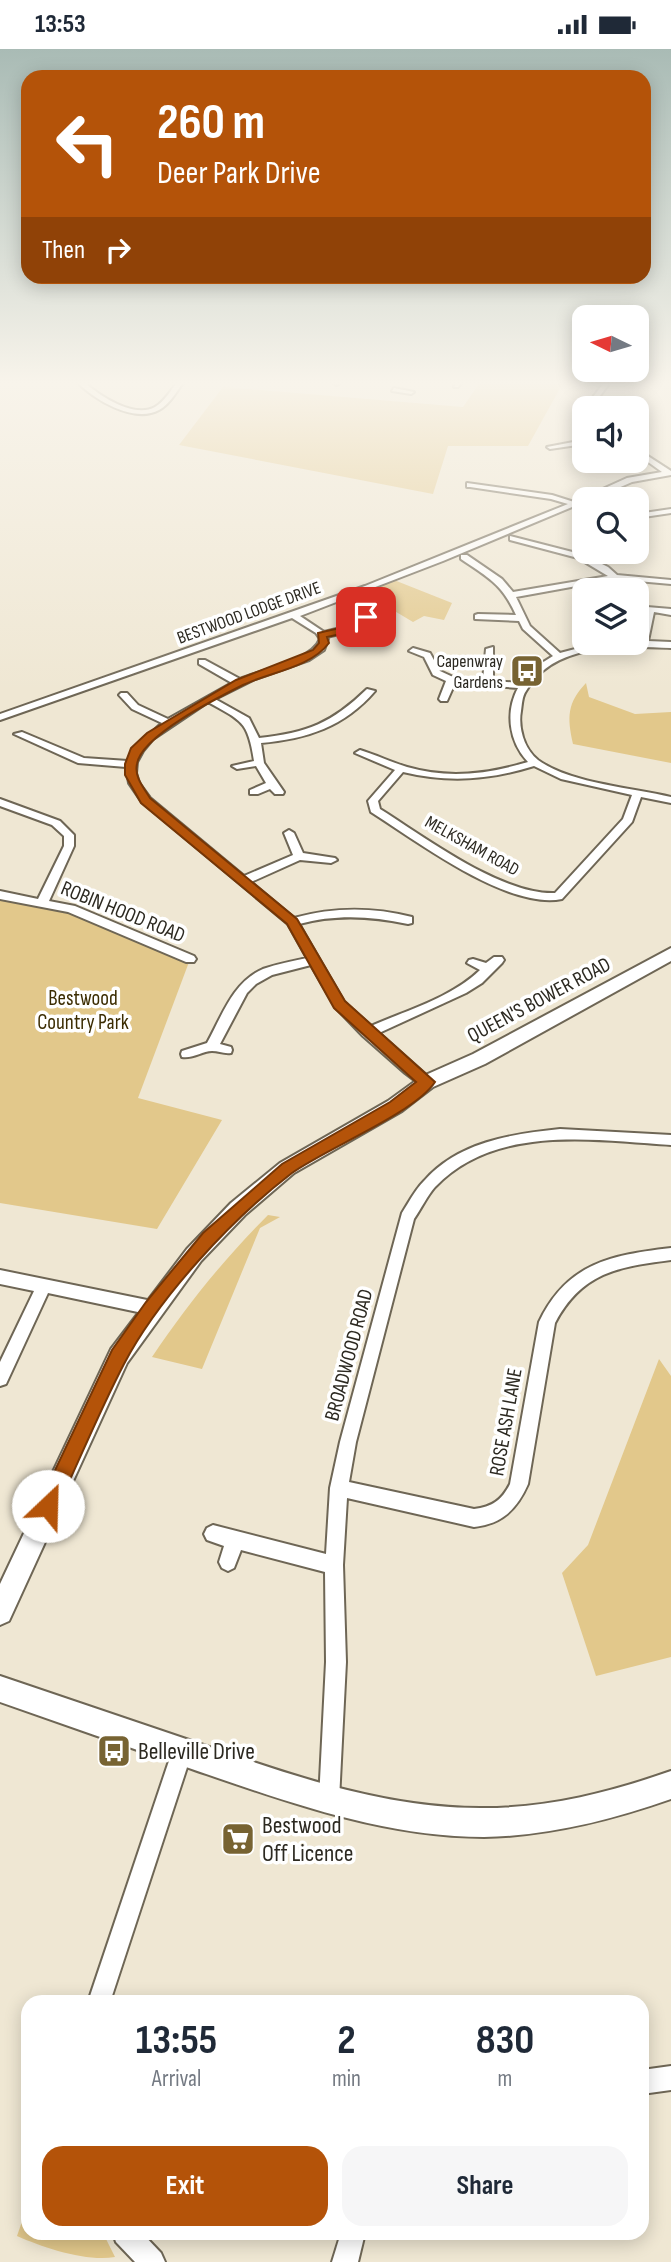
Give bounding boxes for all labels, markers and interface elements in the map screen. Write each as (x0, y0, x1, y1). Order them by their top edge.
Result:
text: 13:53 (35, 9, 86, 40)
text: 260 m (157, 94, 265, 153)
icon: left (42, 98, 133, 189)
text: Deer Park Drive (157, 154, 321, 193)
icon: right (99, 231, 137, 269)
text: Then (42, 235, 85, 266)
north arrow (572, 305, 649, 381)
map controls (572, 305, 649, 655)
button: sound (572, 396, 649, 473)
button: search (572, 487, 649, 564)
street label: BESTWOOD LODGE DRIVE (174, 577, 324, 649)
button: layers (572, 578, 649, 655)
pin (336, 587, 396, 647)
icon: arrive (347, 598, 385, 636)
place label: Capenwray Gardens (437, 651, 503, 693)
bus stop icon: Capenwray Gardens (508, 652, 546, 690)
street label: MELKSHAM ROAD (421, 811, 523, 881)
street label: ROBIN HOOD ROAD (57, 876, 189, 948)
street label: QUEEN'S BOWER ROAD (463, 952, 615, 1048)
park label: Bestwood Country Park (37, 986, 129, 1035)
street label: BROADWOOD ROAD (319, 1286, 379, 1424)
street label: ROSE ASH LANE (484, 1366, 528, 1478)
position arrow (11, 1469, 85, 1543)
bus stop icon: Belleville Drive (95, 1732, 133, 1770)
place label: Belleville Drive (138, 1737, 255, 1766)
place label: Bestwood Off Licence (262, 1811, 353, 1868)
supermarket icon: Bestwood Off Licence (219, 1820, 257, 1858)
text: 13:55 (136, 2015, 217, 2066)
text: 2 (337, 2015, 356, 2066)
text: 830 (476, 2015, 534, 2066)
text: Arrival (152, 2065, 201, 2093)
text: min (332, 2065, 361, 2093)
text: m (498, 2065, 512, 2093)
button: Exit (42, 2146, 328, 2226)
button: Share (342, 2146, 628, 2226)

